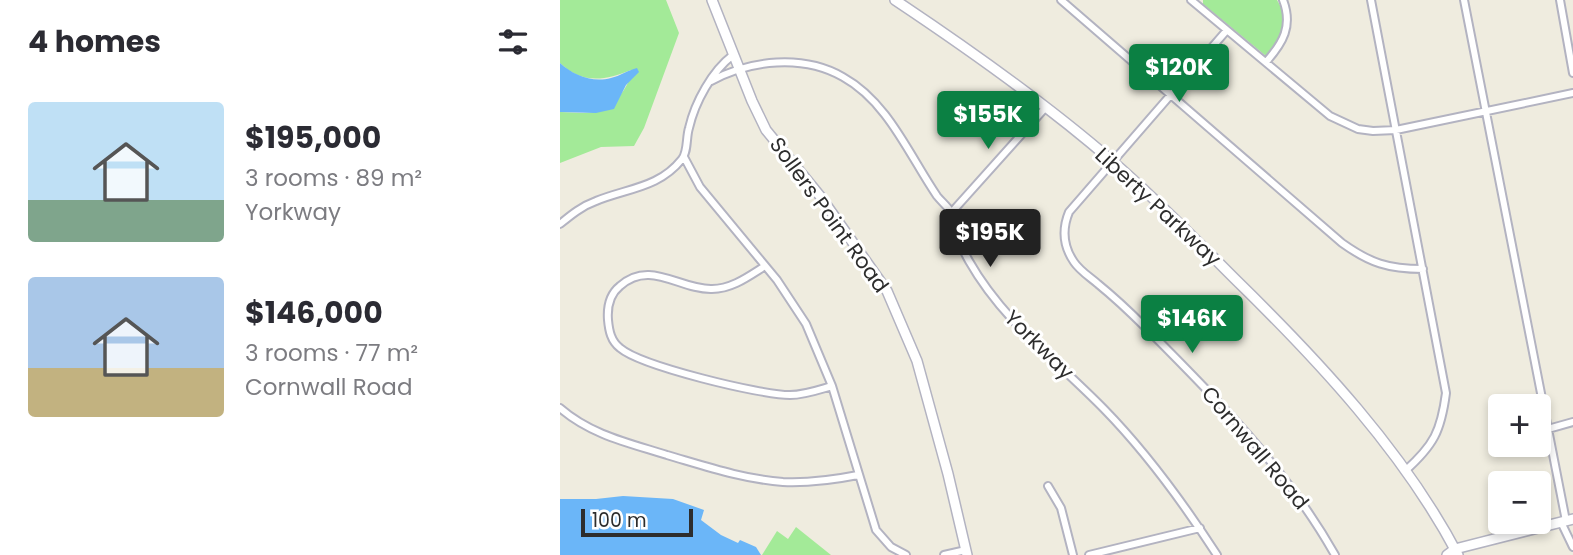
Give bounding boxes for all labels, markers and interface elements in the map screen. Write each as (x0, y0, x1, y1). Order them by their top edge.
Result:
text: 4 homes (28, 20, 161, 63)
icon: filters (494, 23, 532, 61)
pin: $120K (1130, 44, 1228, 104)
text: $120K (1145, 51, 1213, 83)
pin: $155K (939, 92, 1037, 151)
text: $155K (953, 98, 1023, 130)
text: $195,000 (245, 116, 381, 159)
icon: home (84, 130, 168, 214)
street label: Sollers Point Road (763, 131, 896, 298)
street label: Liberty Parkway (1089, 141, 1228, 273)
text: 3 rooms · 89 m² (245, 162, 422, 194)
text: Yorkway (245, 196, 341, 228)
pin: $195K (941, 210, 1039, 269)
text: $195K (956, 216, 1024, 248)
text: $146,000 (245, 291, 383, 334)
pin: $146K (1143, 296, 1241, 355)
text: $146K (1157, 302, 1227, 334)
street label: Yorkway (998, 303, 1081, 386)
icon: home (84, 305, 168, 389)
text: 3 rooms · 77 m² (245, 337, 418, 369)
text: Cornwall Road (245, 371, 412, 403)
street label: Cornwall Road (1195, 380, 1316, 516)
map controls (1488, 394, 1551, 534)
button: + (1488, 394, 1551, 457)
button: − (1488, 471, 1551, 534)
scale bar (581, 506, 693, 538)
text: 100 m (592, 507, 647, 534)

